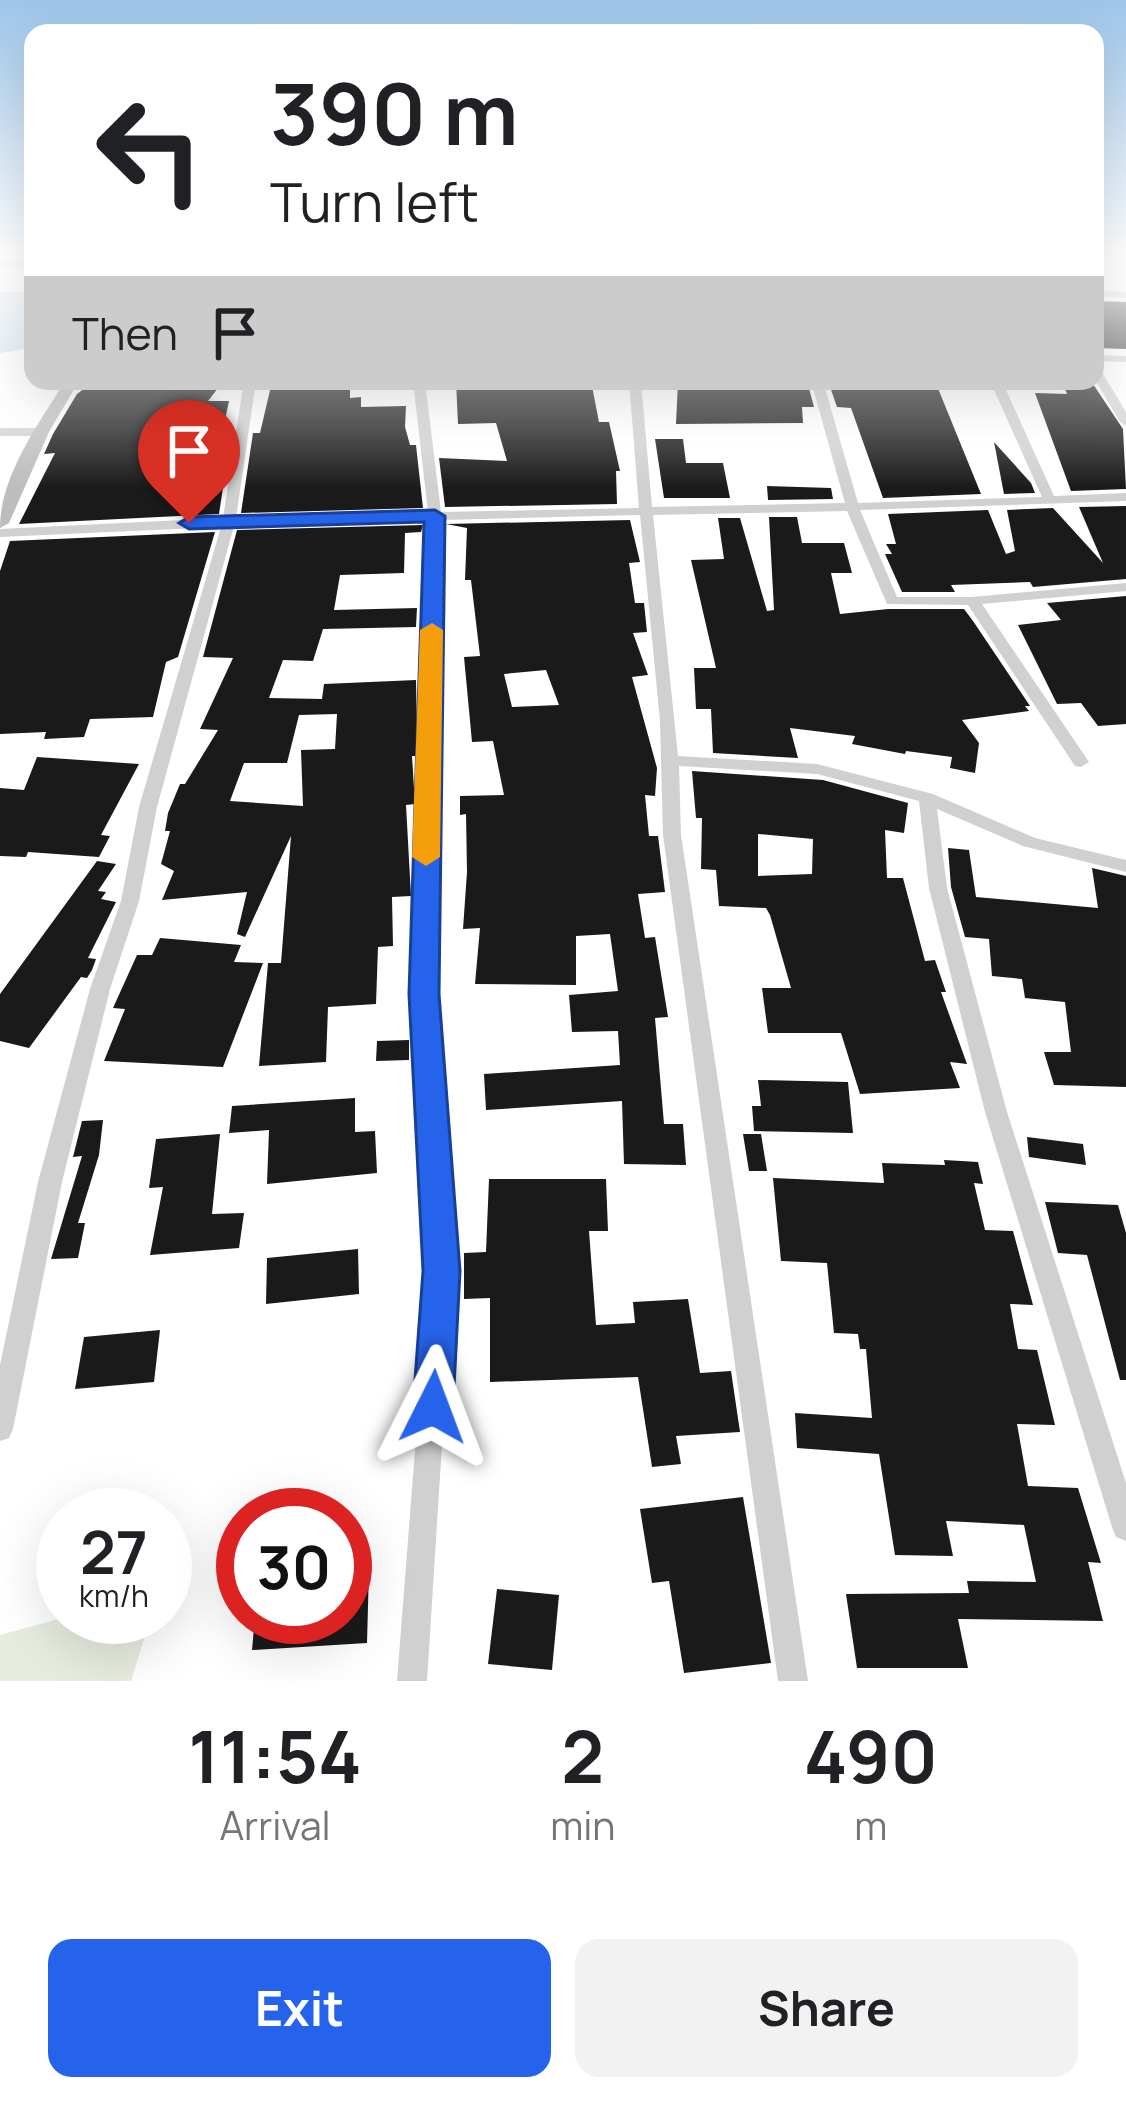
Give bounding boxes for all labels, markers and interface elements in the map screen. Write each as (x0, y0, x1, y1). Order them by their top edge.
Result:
text: 390 m (270, 55, 519, 170)
icon: left (72, 72, 228, 228)
text: Turn left (270, 164, 479, 238)
icon: arrive (202, 300, 268, 366)
text: Then (72, 302, 178, 364)
pin (138, 400, 240, 523)
icon: arrive (156, 418, 222, 484)
position arrow (370, 1344, 496, 1470)
speed limit sign: 30 (216, 1488, 372, 1644)
text: 27 (80, 1510, 148, 1592)
text: km/h (79, 1575, 149, 1616)
text: 11:54 (188, 1706, 362, 1805)
text: 2 (561, 1706, 604, 1805)
text: 490 (804, 1706, 938, 1805)
text: Arrival (219, 1798, 331, 1852)
text: min (550, 1798, 615, 1852)
text: m (854, 1798, 887, 1852)
button: Exit (48, 1939, 551, 2077)
button: Share (575, 1939, 1078, 2077)

